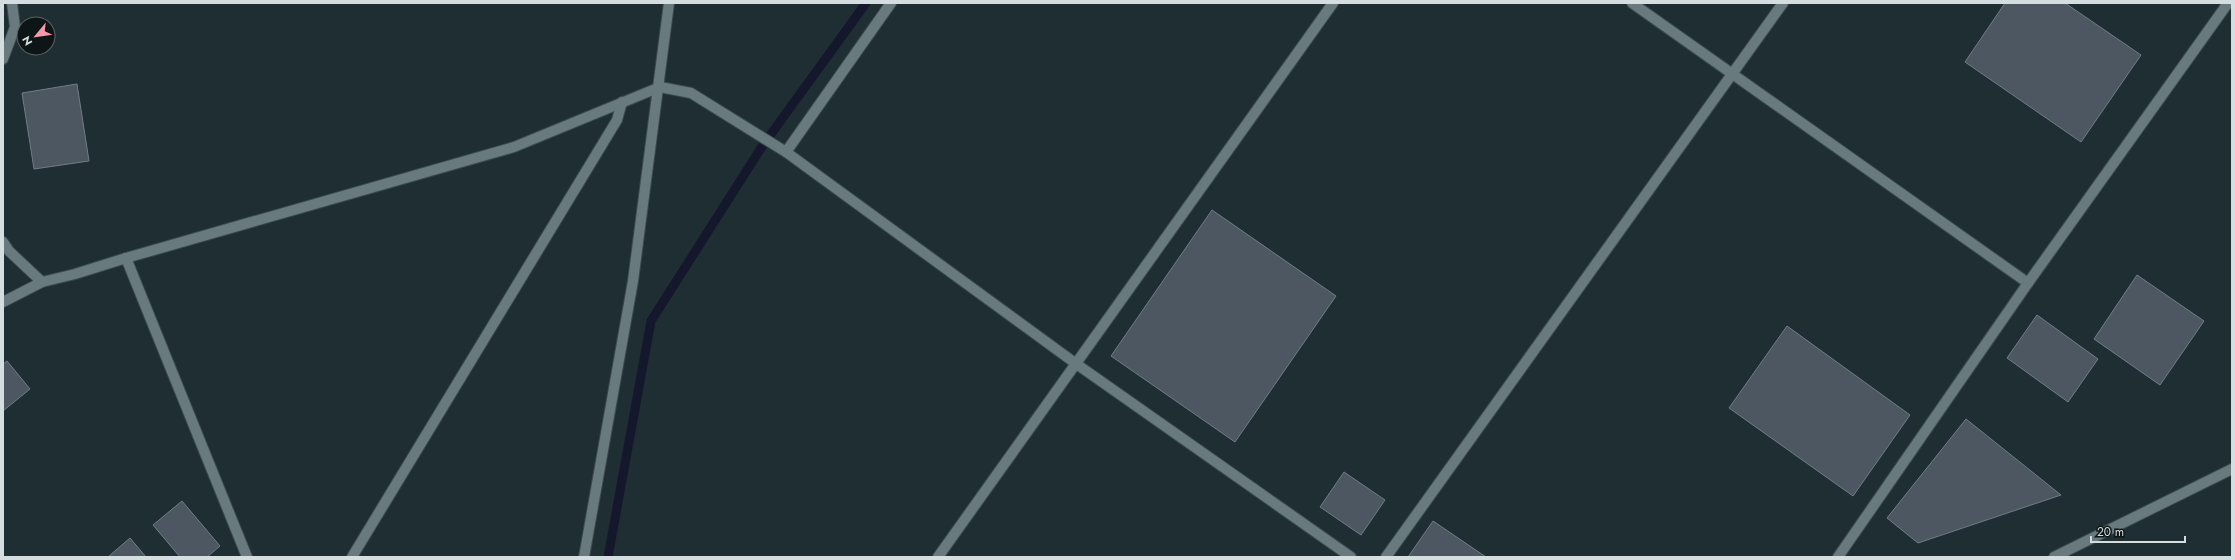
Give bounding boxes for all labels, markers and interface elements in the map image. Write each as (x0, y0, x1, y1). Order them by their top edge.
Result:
north arrow (16, 16, 56, 56)
text: N (18, 33, 36, 49)
scale bar (2091, 518, 2185, 544)
text: 20 m (2097, 523, 2124, 541)

